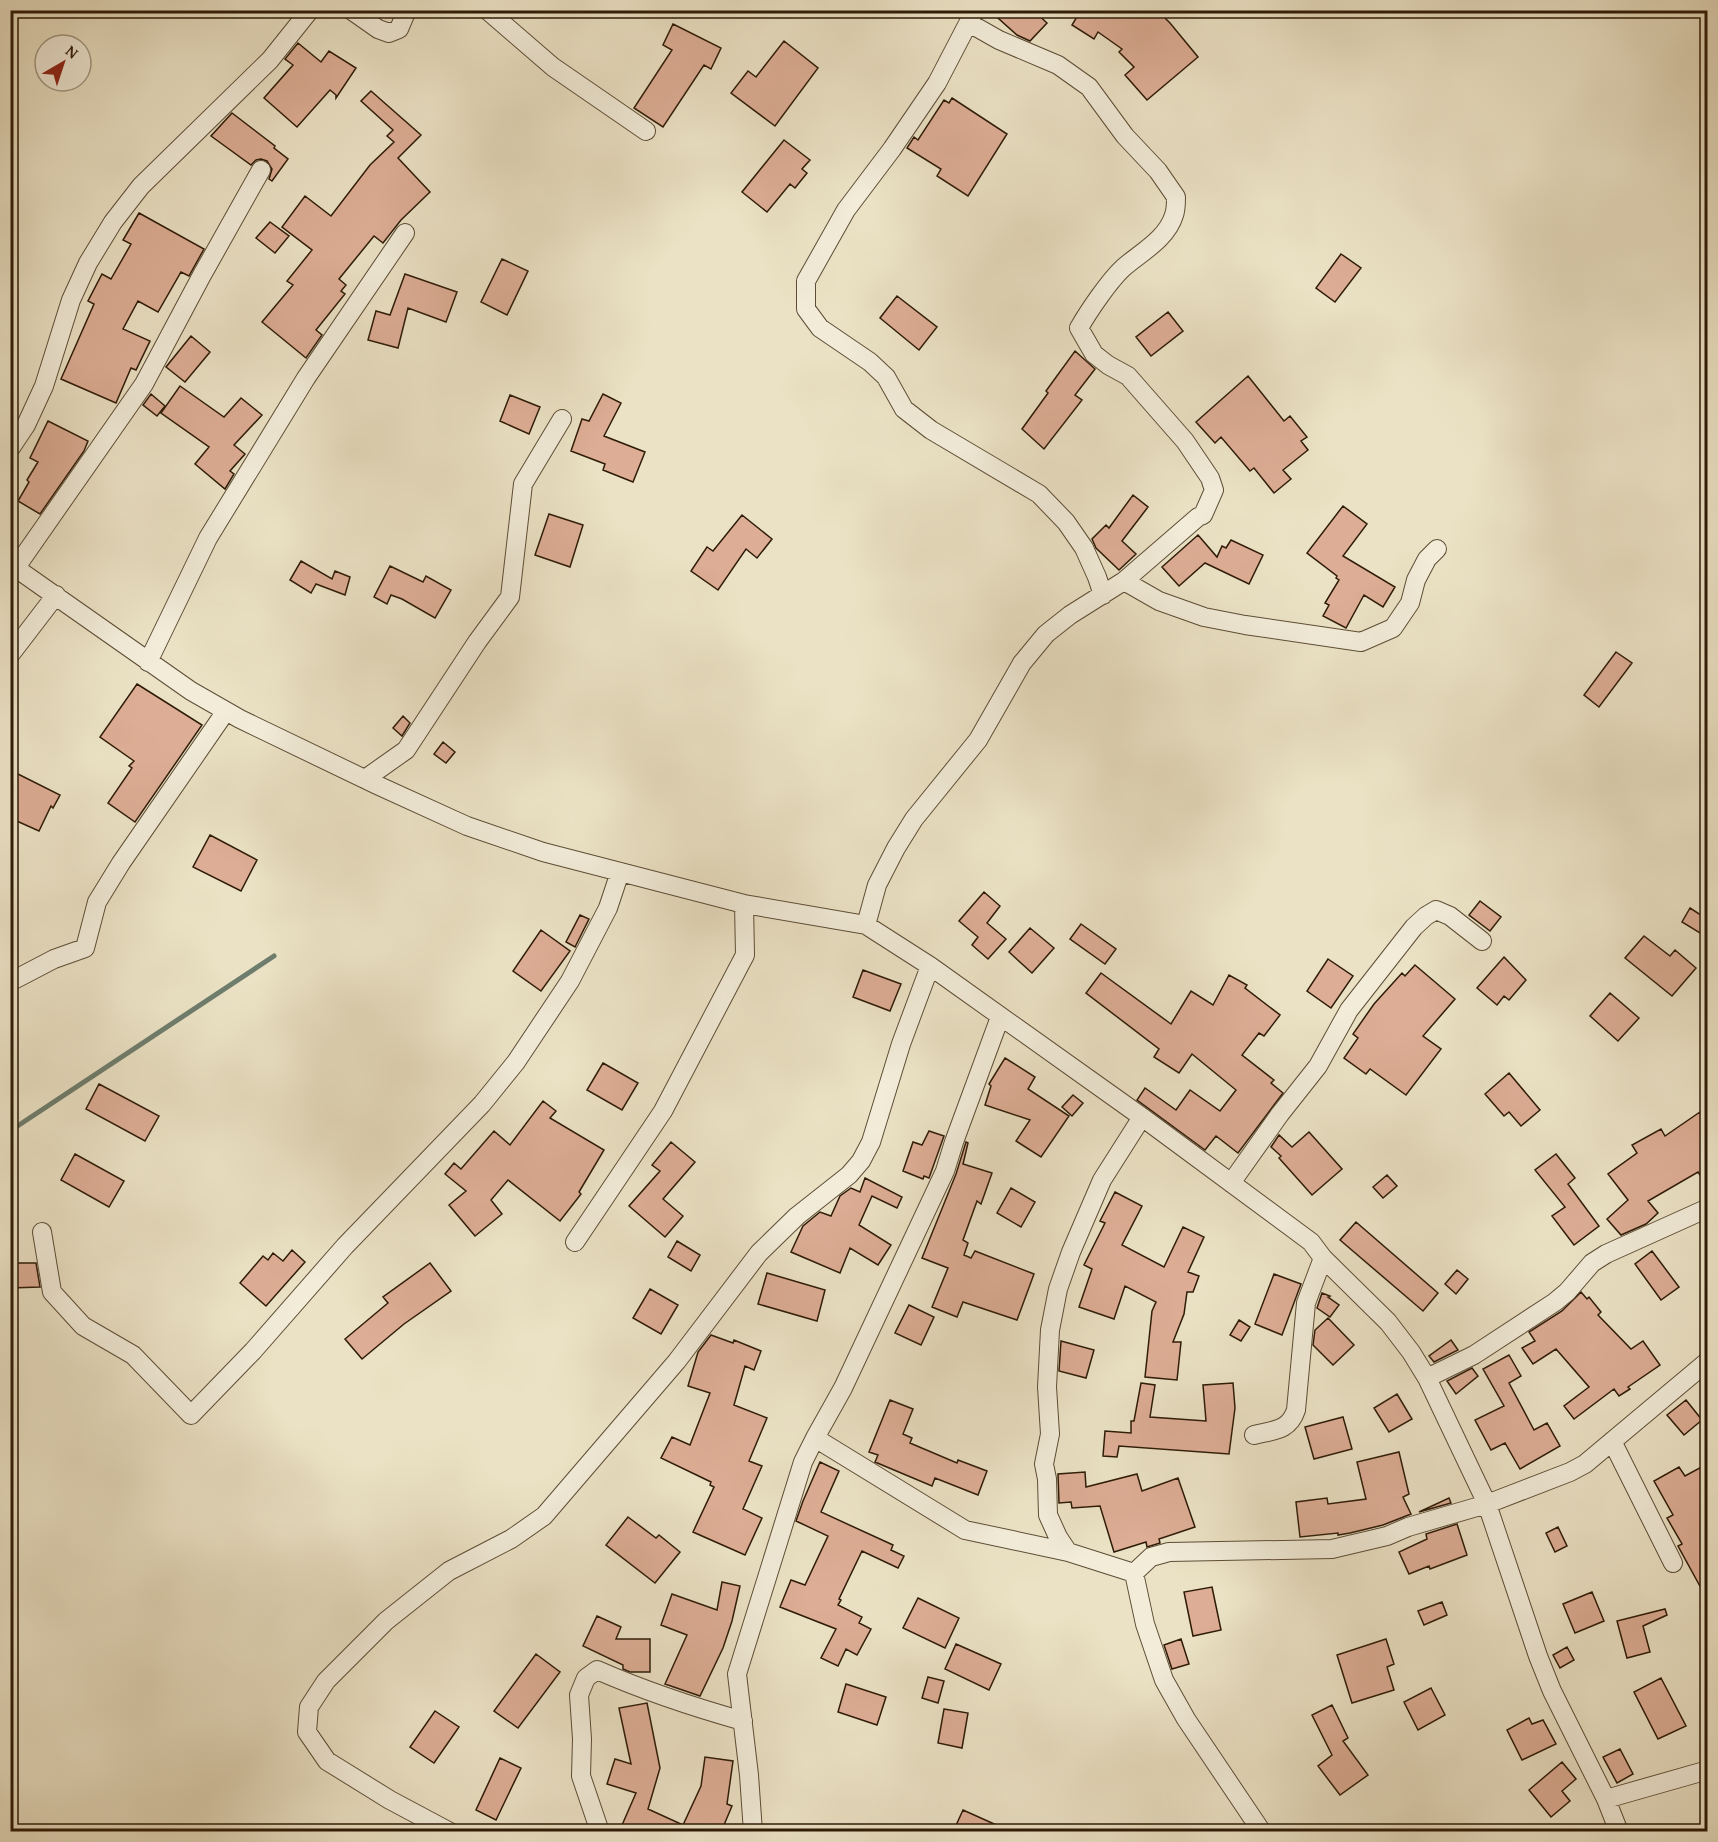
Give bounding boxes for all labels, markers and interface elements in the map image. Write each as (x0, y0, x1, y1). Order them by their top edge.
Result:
north arrow (33, 33, 93, 93)
text: N (61, 39, 84, 64)

